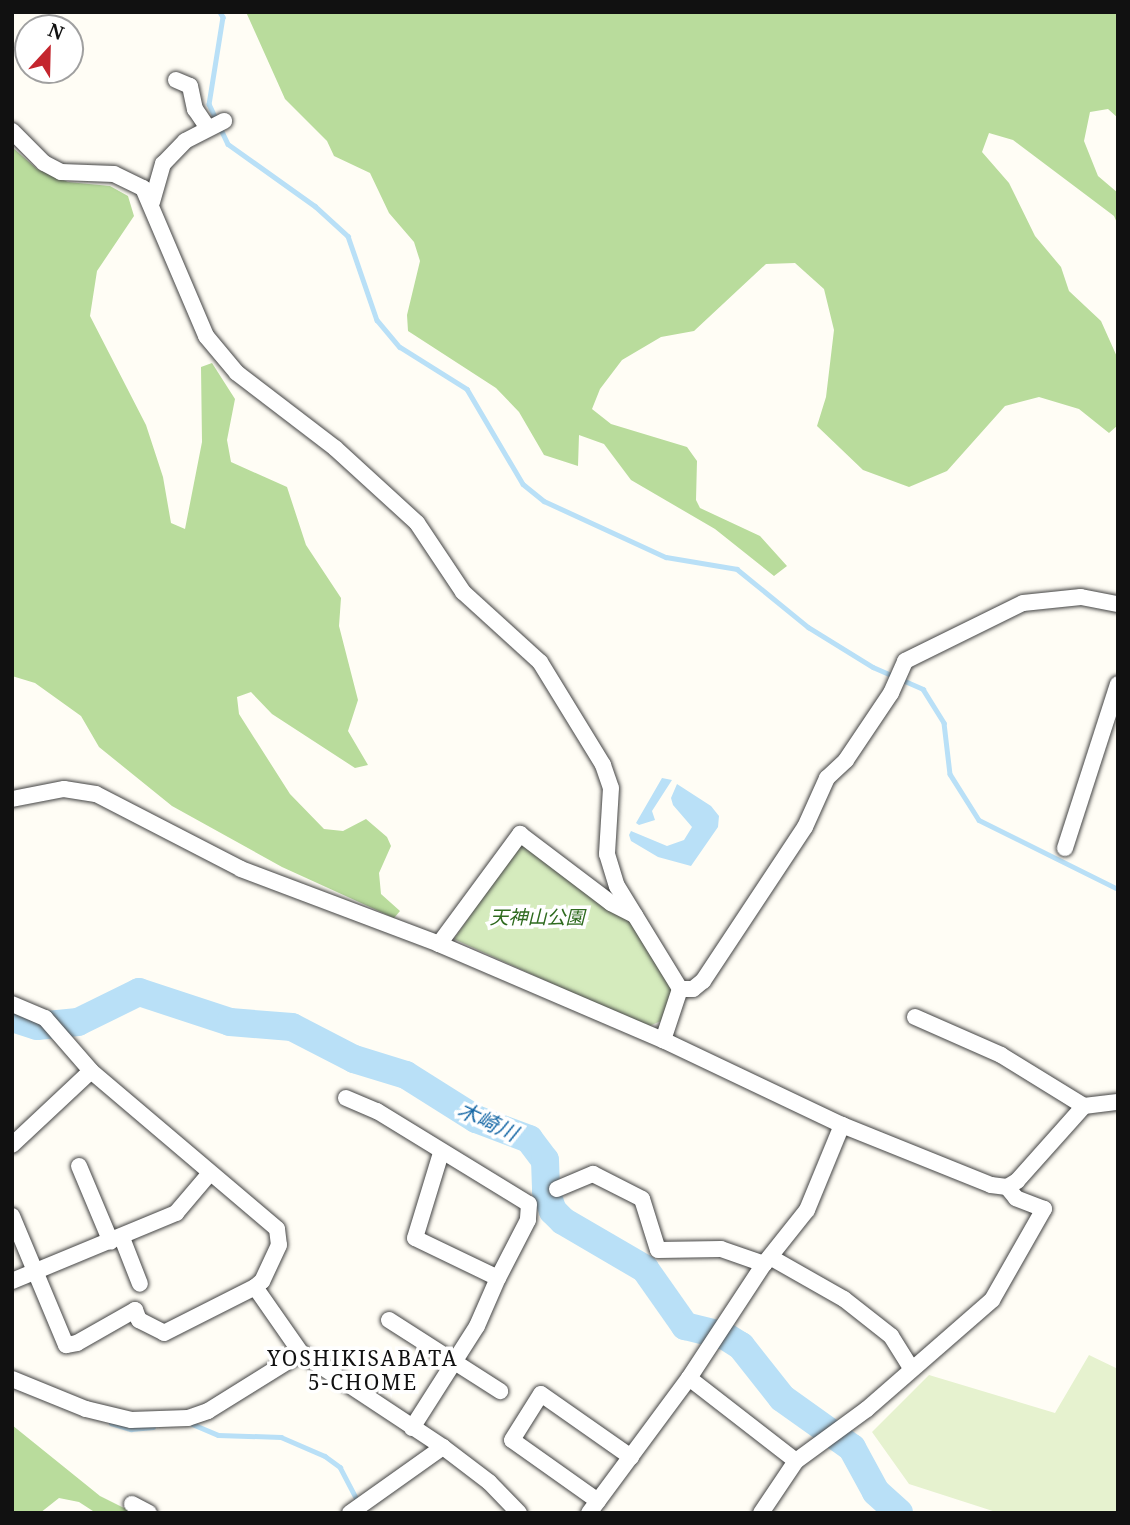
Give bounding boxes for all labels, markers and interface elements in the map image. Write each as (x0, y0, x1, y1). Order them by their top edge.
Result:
north arrow (14, 14, 84, 84)
text: N (44, 17, 68, 46)
park label: 天神山公園 (490, 907, 584, 929)
water label: 木崎川 (454, 1096, 522, 1146)
district label: YOSHIKISABATA 5-CHOME (269, 1345, 457, 1395)

